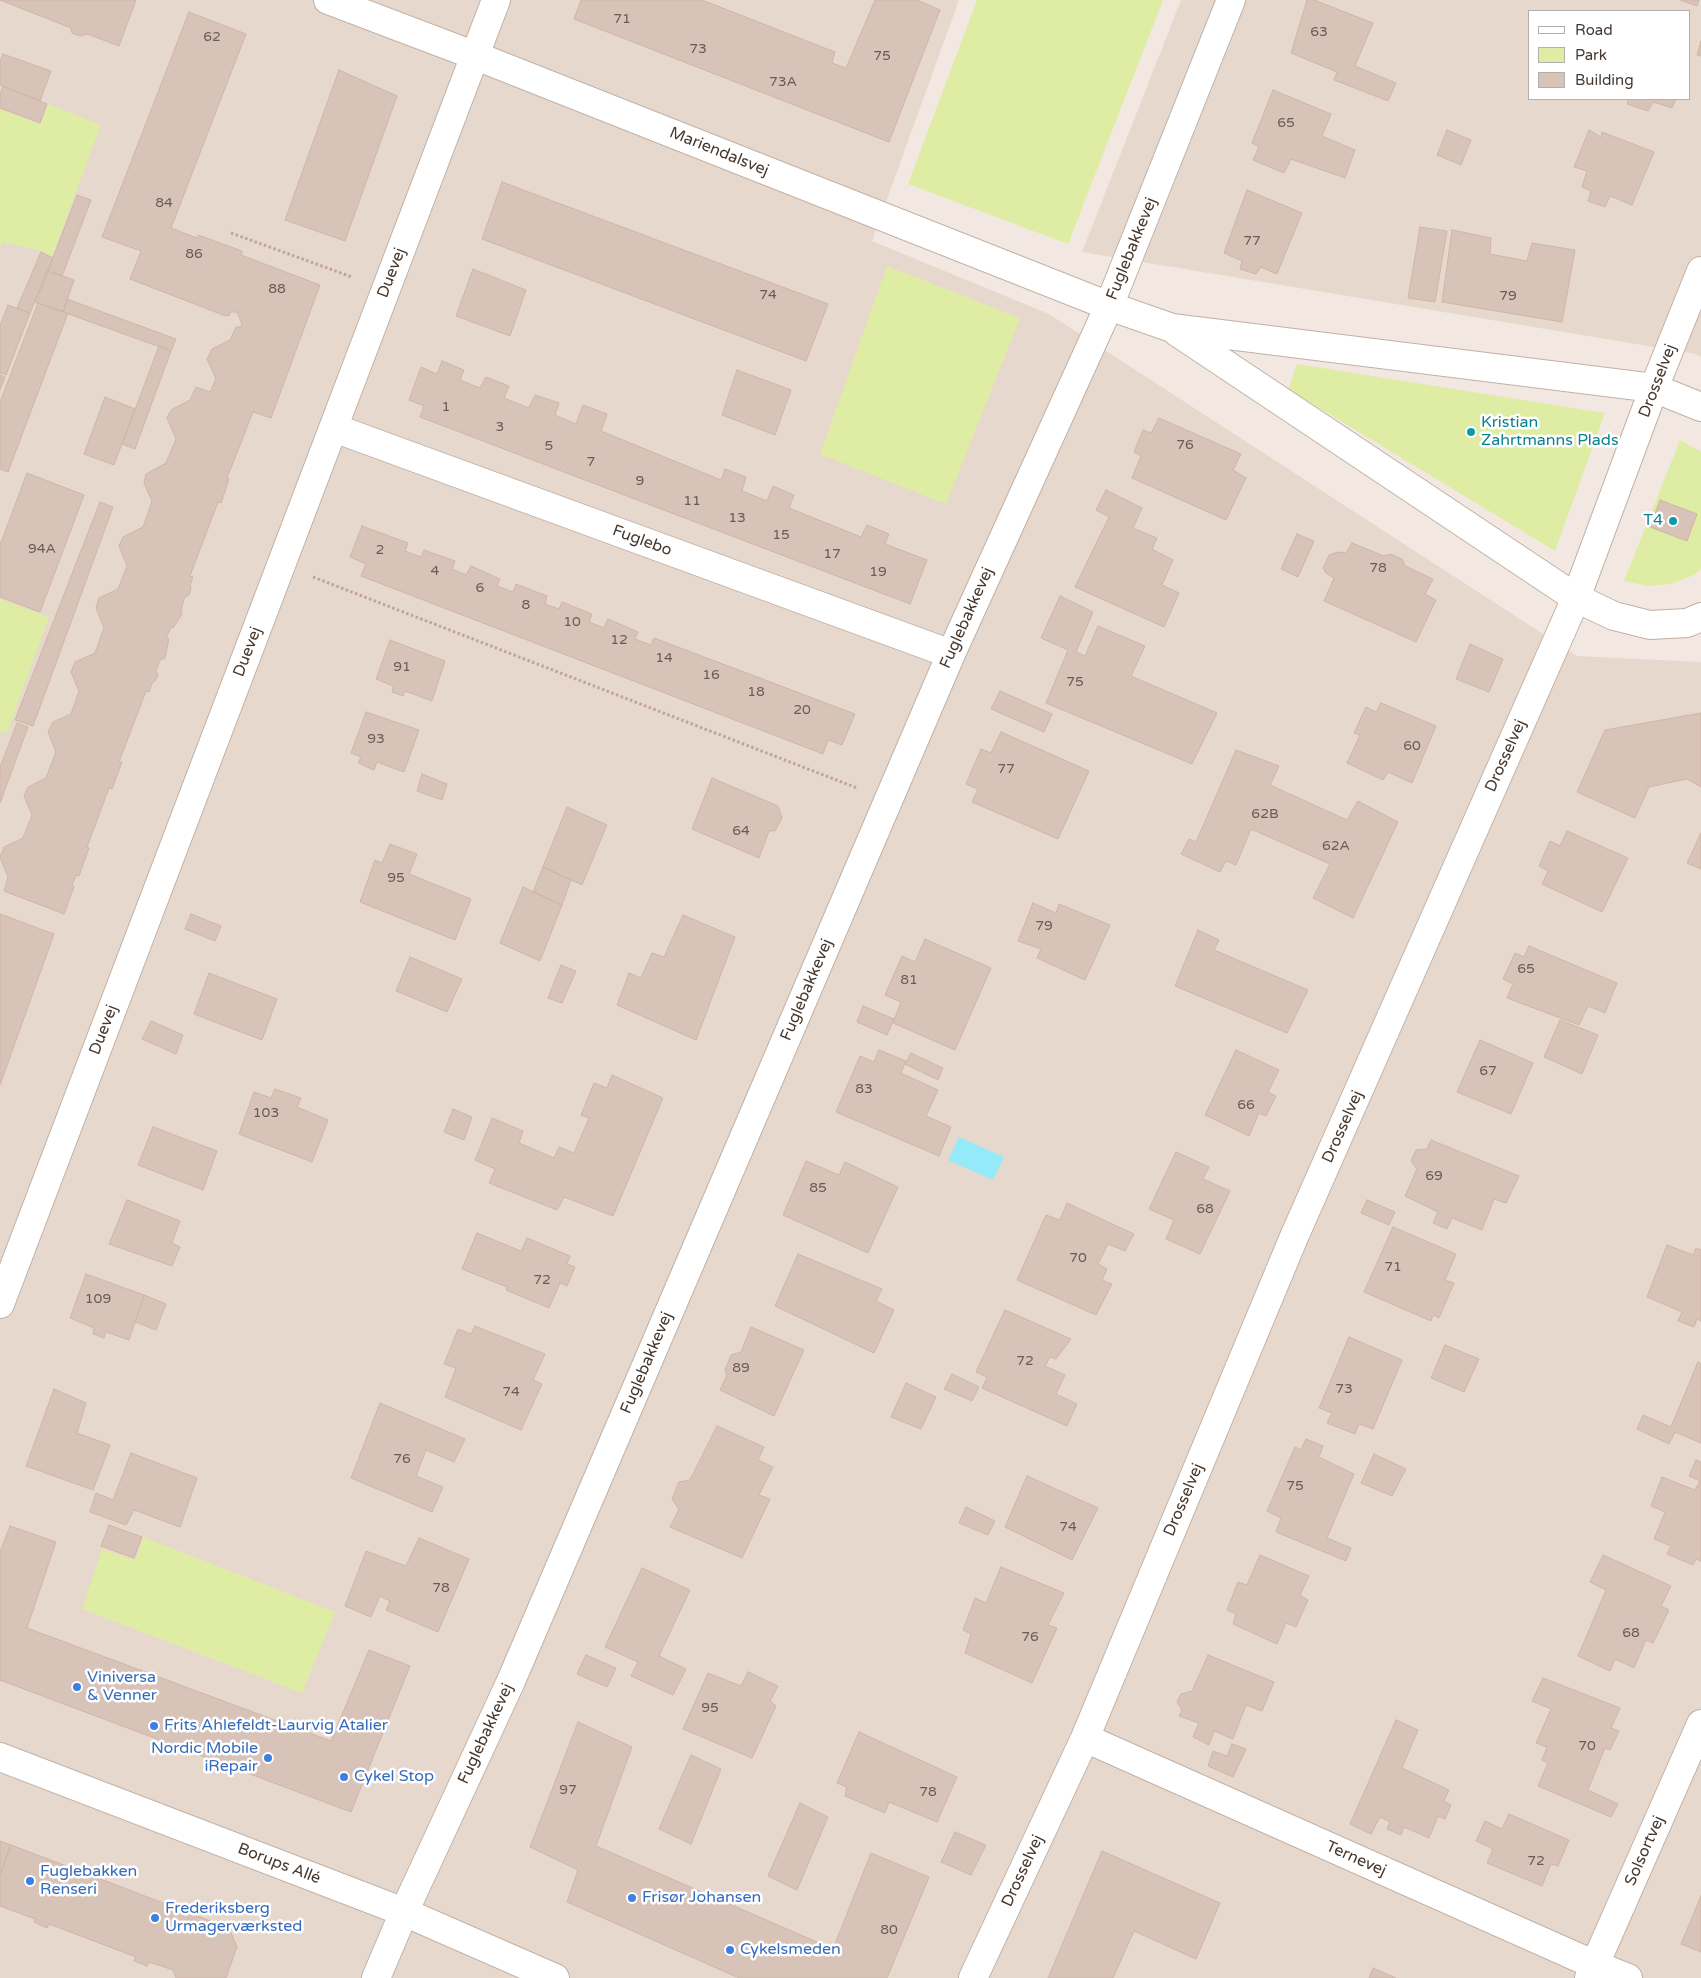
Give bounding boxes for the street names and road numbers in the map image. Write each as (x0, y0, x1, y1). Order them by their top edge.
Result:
street label: Mariendalsvej (666, 123, 772, 181)
street label: Fuglebakkevej (1103, 195, 1161, 303)
street label: Duevej (374, 245, 410, 301)
street label: Drosselvej (1635, 341, 1681, 421)
street label: Fuglebo (610, 521, 674, 561)
street label: Fuglebakkevej (936, 564, 998, 672)
street label: Duevej (230, 624, 266, 680)
street label: Drosselvej (1481, 717, 1531, 795)
street label: Fuglebakkevej (777, 936, 837, 1044)
street label: Duevej (86, 1002, 122, 1058)
street label: Drosselvej (1318, 1088, 1368, 1166)
street label: Fuglebakkevej (617, 1309, 677, 1417)
street label: Drosselvej (1160, 1461, 1208, 1539)
street label: Fuglebakkevej (454, 1681, 518, 1787)
street label: Solsortvej (1621, 1813, 1669, 1889)
street label: Drosselvej (998, 1832, 1048, 1910)
street label: Ternevej (1323, 1837, 1389, 1881)
street label: Borups Allé (235, 1839, 323, 1889)

